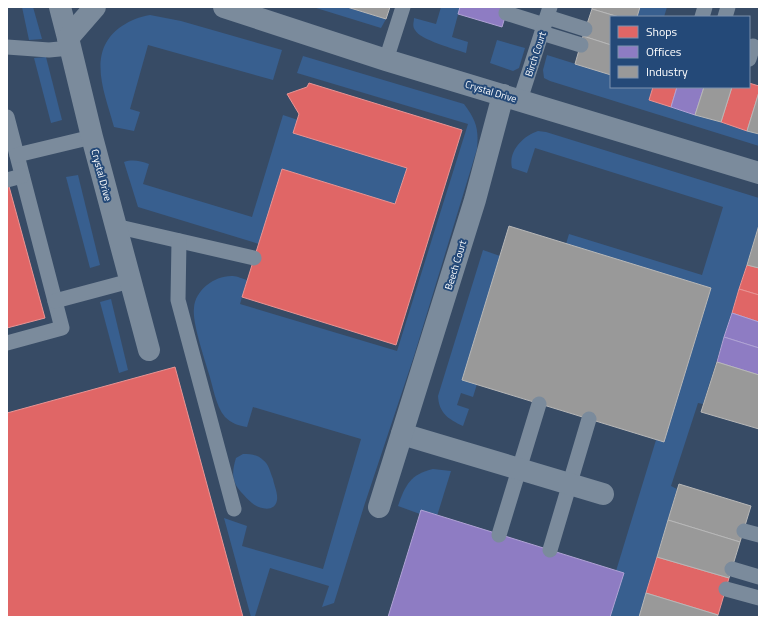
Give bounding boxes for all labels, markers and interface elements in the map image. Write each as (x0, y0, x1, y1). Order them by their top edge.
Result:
legend (610, 16, 750, 88)
text: Shops (646, 22, 678, 41)
street label: Birch Court (521, 29, 550, 79)
text: Offices (646, 42, 682, 61)
text: Industry (646, 62, 688, 81)
street label: Crystal Drive (463, 77, 518, 106)
street label: Crystal Drive (87, 148, 116, 203)
street label: Beech Court (441, 238, 470, 292)

